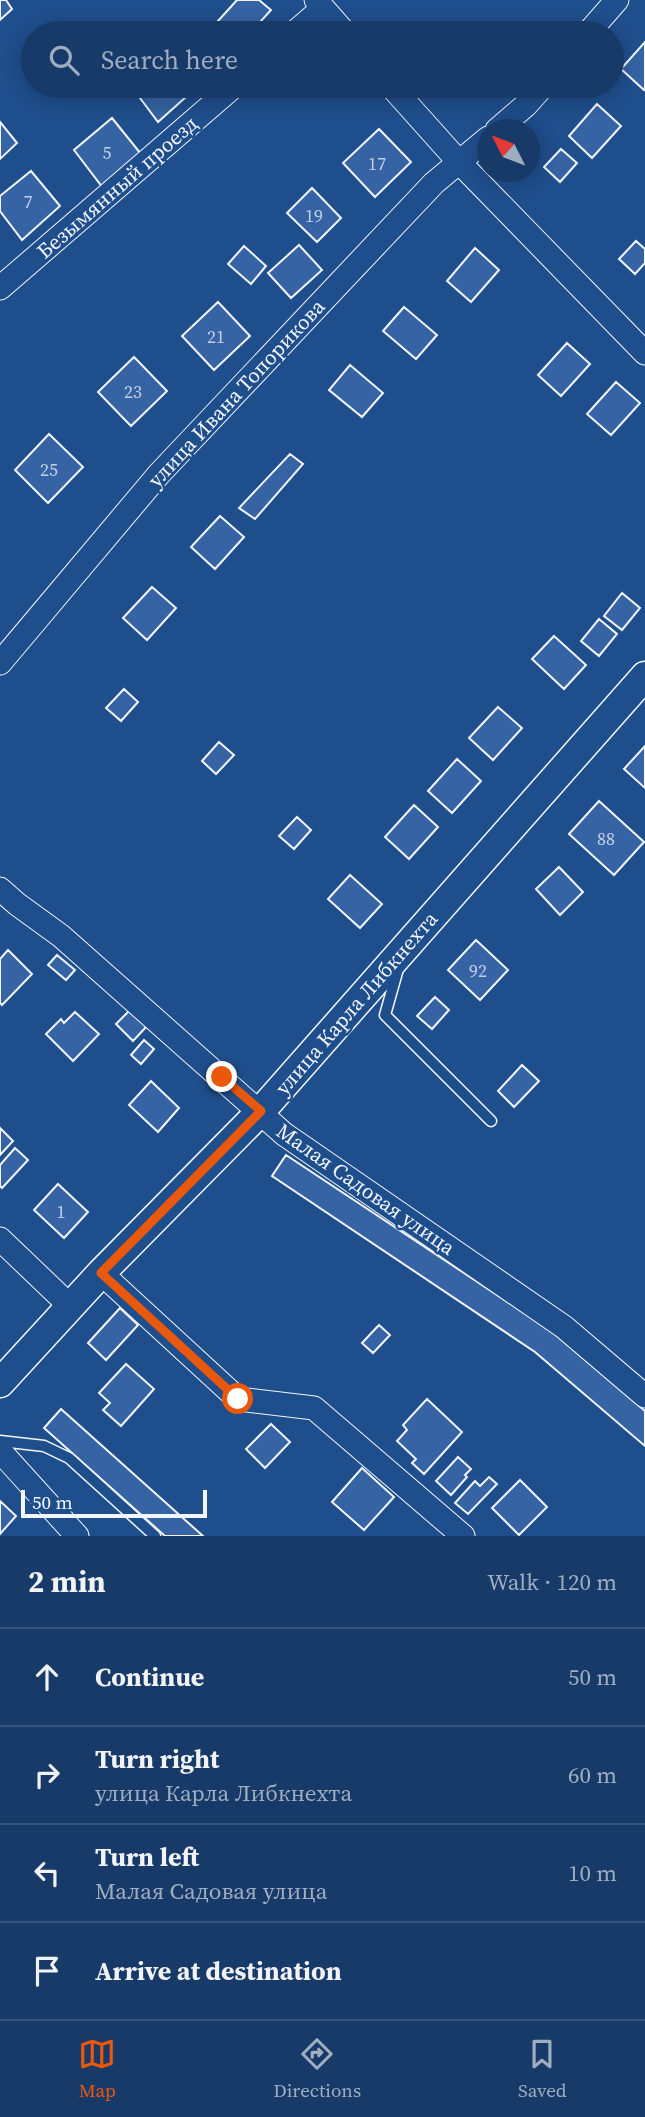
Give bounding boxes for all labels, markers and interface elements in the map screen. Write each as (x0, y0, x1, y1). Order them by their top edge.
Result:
search box (21, 21, 624, 98)
icon: search (45, 41, 83, 79)
text: Search here (101, 42, 238, 78)
street label: Безымянный проезд (30, 109, 204, 265)
north arrow (477, 119, 540, 182)
house number: 5 (103, 140, 112, 165)
house number: 17 (368, 151, 386, 176)
house number: 7 (24, 189, 33, 214)
house number: 19 (305, 203, 323, 228)
street label: улица Ивана Топорикова (141, 292, 331, 493)
house number: 21 (207, 324, 225, 349)
house number: 23 (124, 379, 142, 404)
house number: 25 (40, 457, 58, 482)
house number: 88 (597, 826, 615, 851)
street label: улица Карла Либкнехта (268, 905, 444, 1101)
house number: 92 (469, 958, 487, 983)
route end (206, 1061, 237, 1092)
street label: Малая Садовая улица (271, 1116, 461, 1262)
house number: 1 (57, 1199, 66, 1224)
route start (222, 1383, 253, 1414)
scale bar (21, 1487, 206, 1519)
text: 50 m (32, 1489, 73, 1515)
text: 2 min (28, 1561, 106, 1602)
text: Walk · 120 m (487, 1566, 617, 1598)
icon: ahead (28, 1658, 66, 1696)
text: Continue (95, 1659, 204, 1695)
text: 50 m (568, 1661, 617, 1693)
text: Turn right (95, 1741, 219, 1777)
icon: right (28, 1756, 66, 1794)
text: 60 m (568, 1759, 617, 1791)
text: улица Карла Либкнехта (95, 1777, 352, 1809)
text: Turn left (95, 1839, 199, 1875)
icon: left (28, 1854, 66, 1892)
text: 10 m (568, 1857, 617, 1889)
text: Малая Садовая улица (95, 1875, 327, 1907)
icon: arrive (28, 1952, 66, 1990)
text: Arrive at destination (95, 1953, 342, 1989)
tab: Map (78, 2035, 116, 2103)
tab: Directions (273, 2035, 361, 2103)
tab: Saved (518, 2035, 567, 2103)

